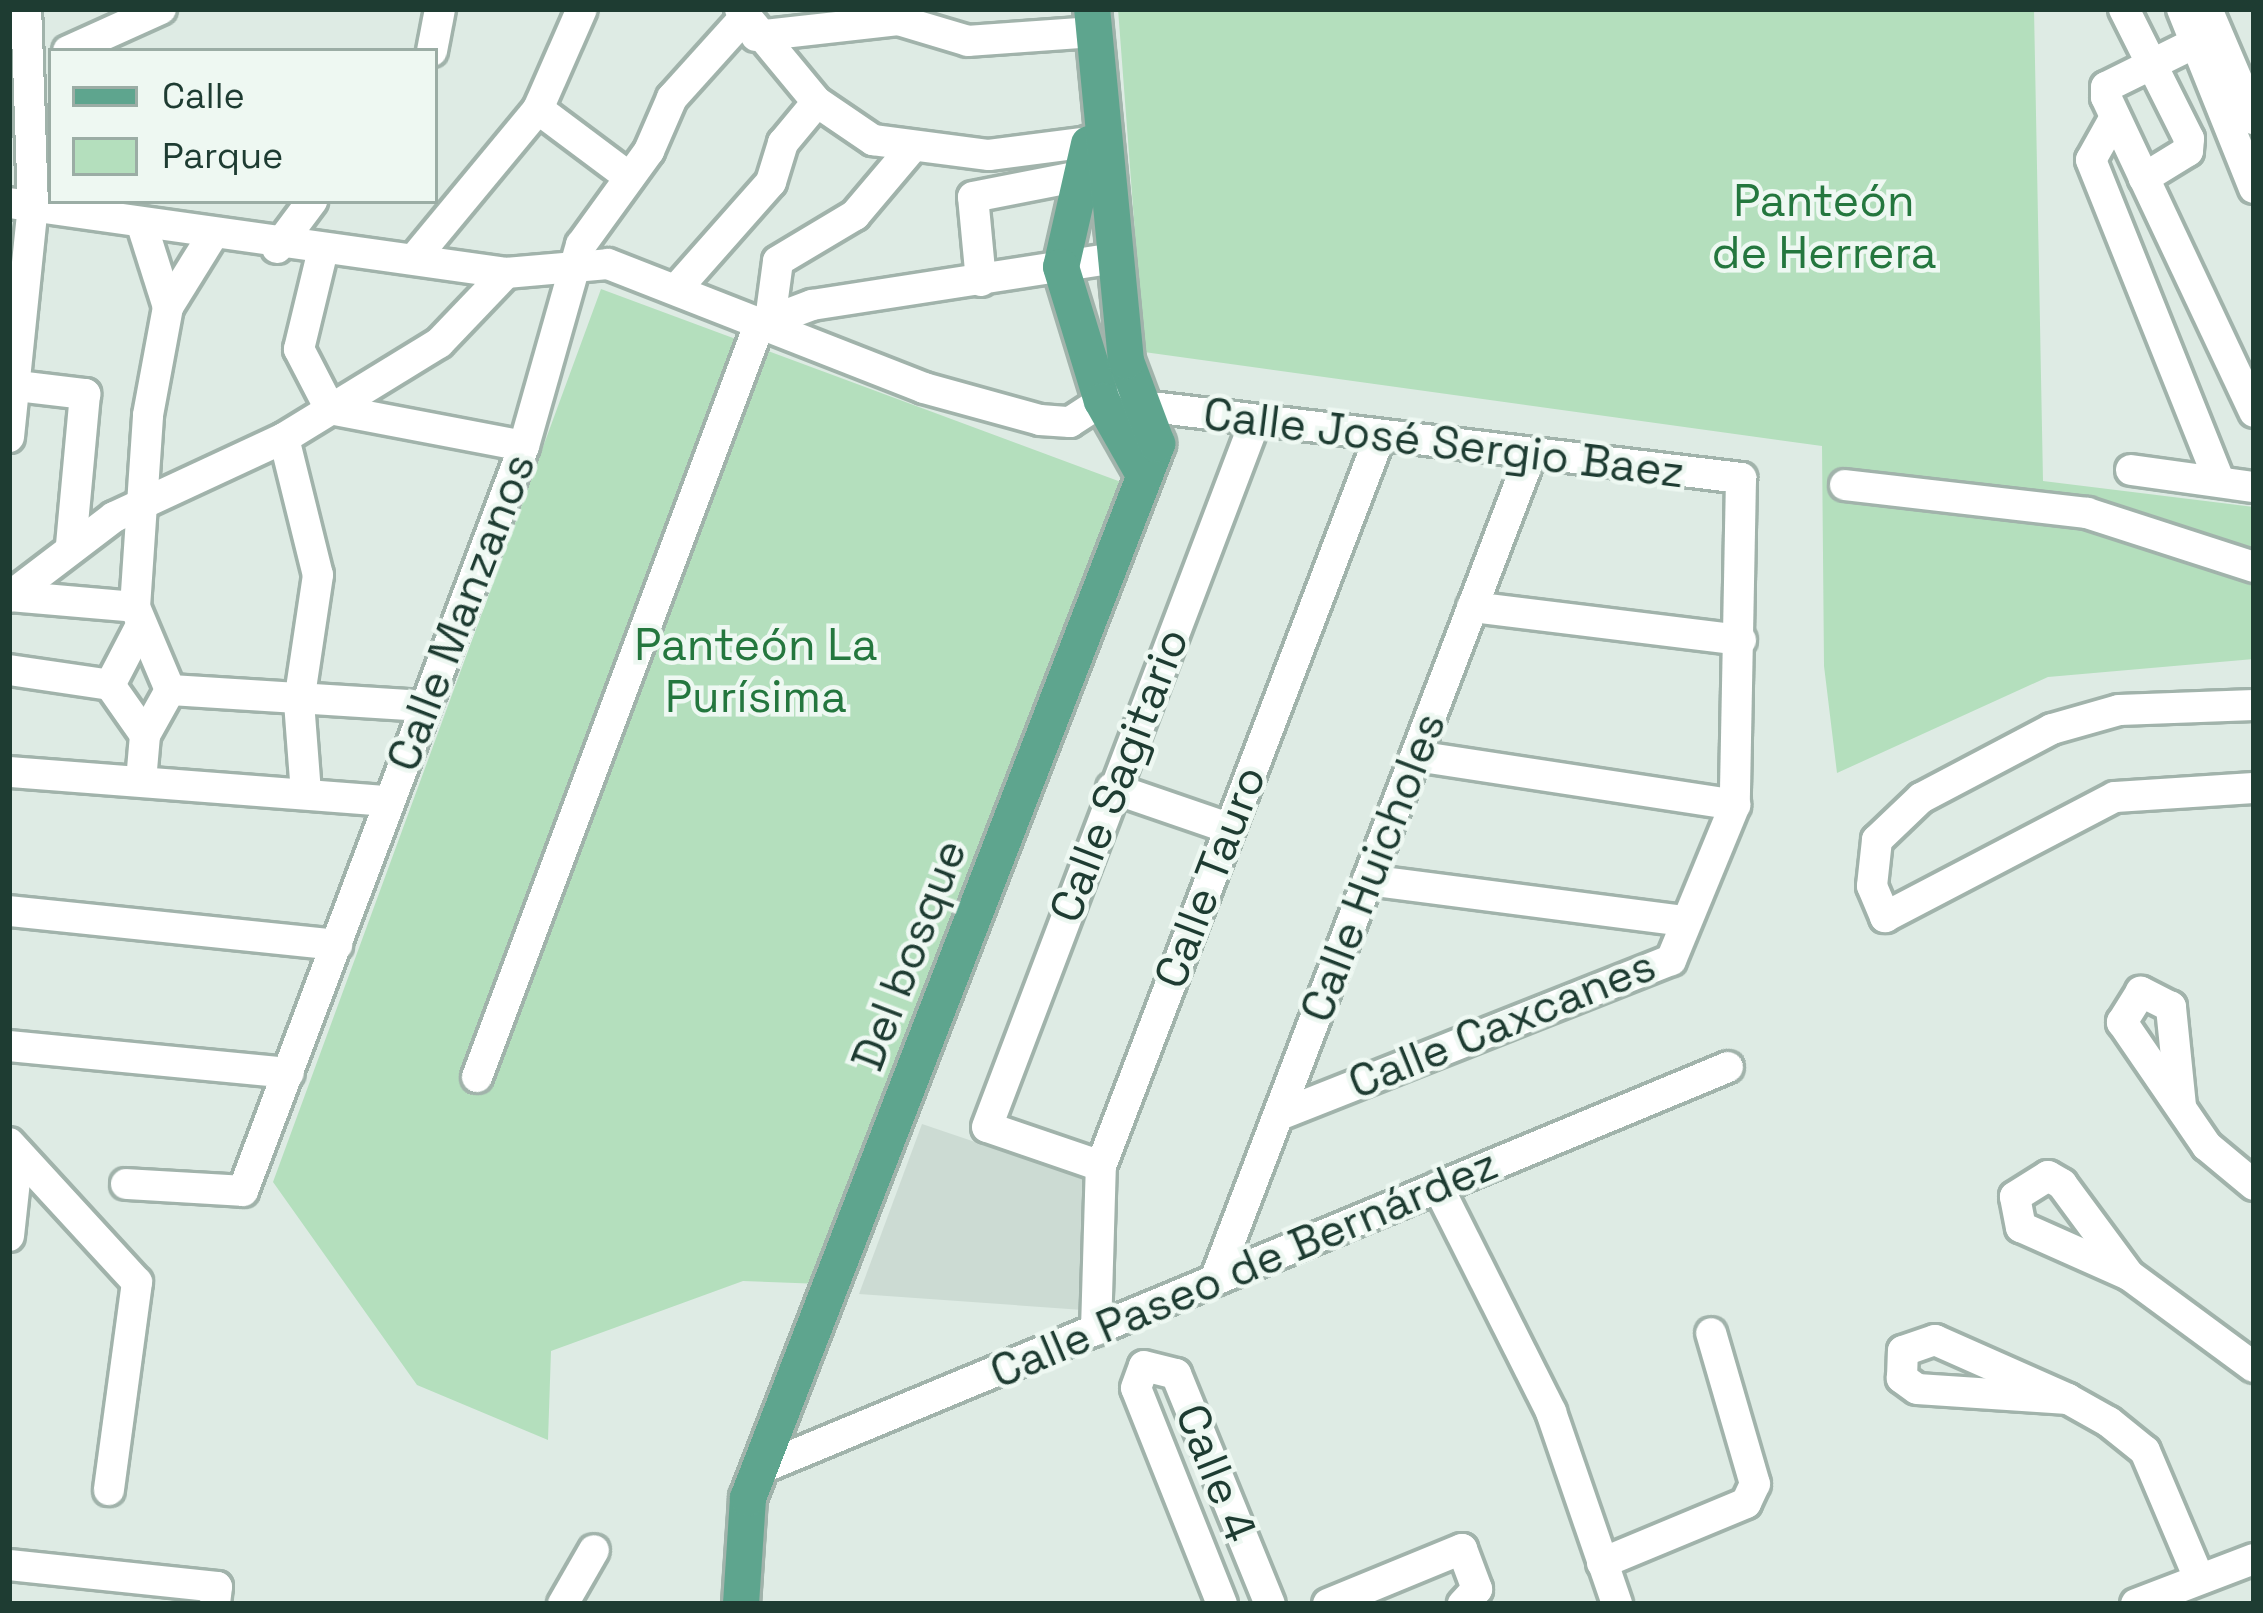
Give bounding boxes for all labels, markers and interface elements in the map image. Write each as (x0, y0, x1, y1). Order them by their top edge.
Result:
legend (48, 48, 438, 204)
text: Calle (162, 73, 245, 119)
text: Parque (162, 133, 283, 179)
park label: Panteón de Herrera (1711, 174, 1937, 280)
street label: Calle José Sergio Baez (1200, 387, 1688, 499)
street label: Calle Manzanos (376, 446, 546, 778)
park label: Panteón La Purísima (634, 618, 878, 724)
street label: Calle Sagitario (1038, 621, 1200, 929)
street label: Calle Huicholes (1289, 705, 1457, 1029)
street label: Calle Tauro (1143, 758, 1277, 996)
street label: Del bosque (840, 832, 978, 1078)
street label: Calle Caxcanes (1341, 938, 1663, 1110)
street label: Calle Paseo de Bernárdez (982, 1137, 1506, 1399)
street label: Calle 4 (1164, 1397, 1268, 1549)

